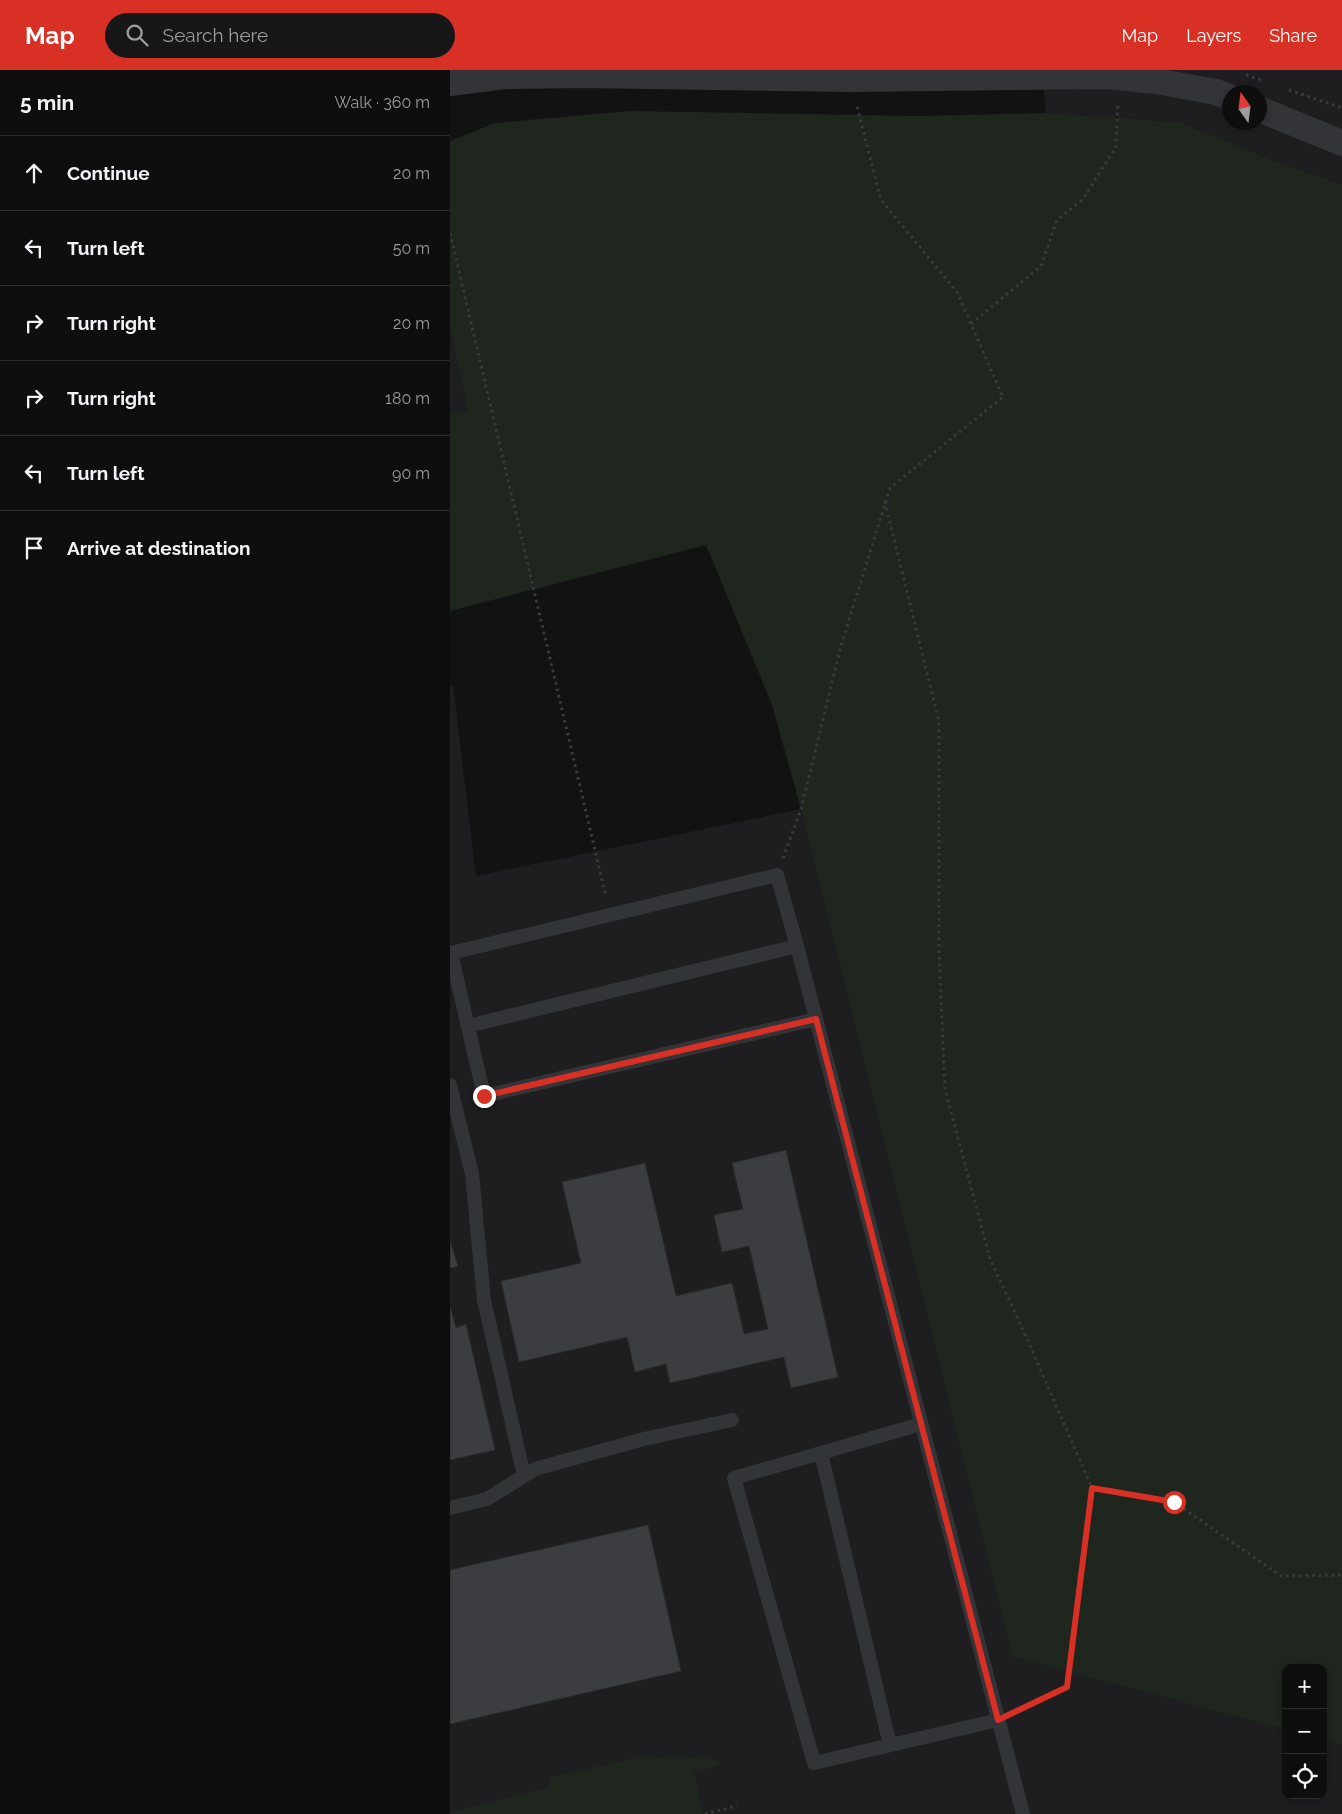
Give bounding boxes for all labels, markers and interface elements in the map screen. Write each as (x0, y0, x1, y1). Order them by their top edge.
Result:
search box (105, 13, 455, 58)
text: Map (25, 21, 75, 50)
icon: search (123, 21, 151, 49)
text: Search here (163, 24, 268, 46)
text: Map (1122, 25, 1158, 46)
text: Layers (1186, 25, 1241, 46)
text: Share (1269, 25, 1317, 46)
north arrow (1222, 85, 1267, 130)
text: 5 min (20, 90, 74, 115)
text: Walk · 360 m (335, 93, 430, 112)
icon: ahead (20, 159, 48, 187)
text: Continue (67, 162, 150, 184)
text: 20 m (393, 164, 430, 183)
icon: left (20, 234, 48, 262)
text: Turn left (67, 237, 144, 259)
text: 50 m (393, 239, 430, 258)
icon: right (20, 309, 48, 337)
text: Turn right (67, 312, 156, 334)
text: 20 m (393, 314, 430, 333)
icon: right (20, 384, 48, 412)
text: Turn right (67, 387, 156, 409)
text: 180 m (385, 389, 430, 408)
icon: left (20, 459, 48, 487)
text: Turn left (67, 462, 144, 484)
text: 90 m (392, 464, 430, 483)
icon: arrive (20, 534, 48, 562)
text: Arrive at destination (67, 537, 251, 559)
route end (473, 1085, 496, 1108)
route start (1163, 1491, 1186, 1514)
map controls (1282, 1664, 1327, 1799)
button: + (1282, 1664, 1327, 1709)
button: − (1282, 1709, 1327, 1754)
button: locate (1282, 1754, 1327, 1799)

